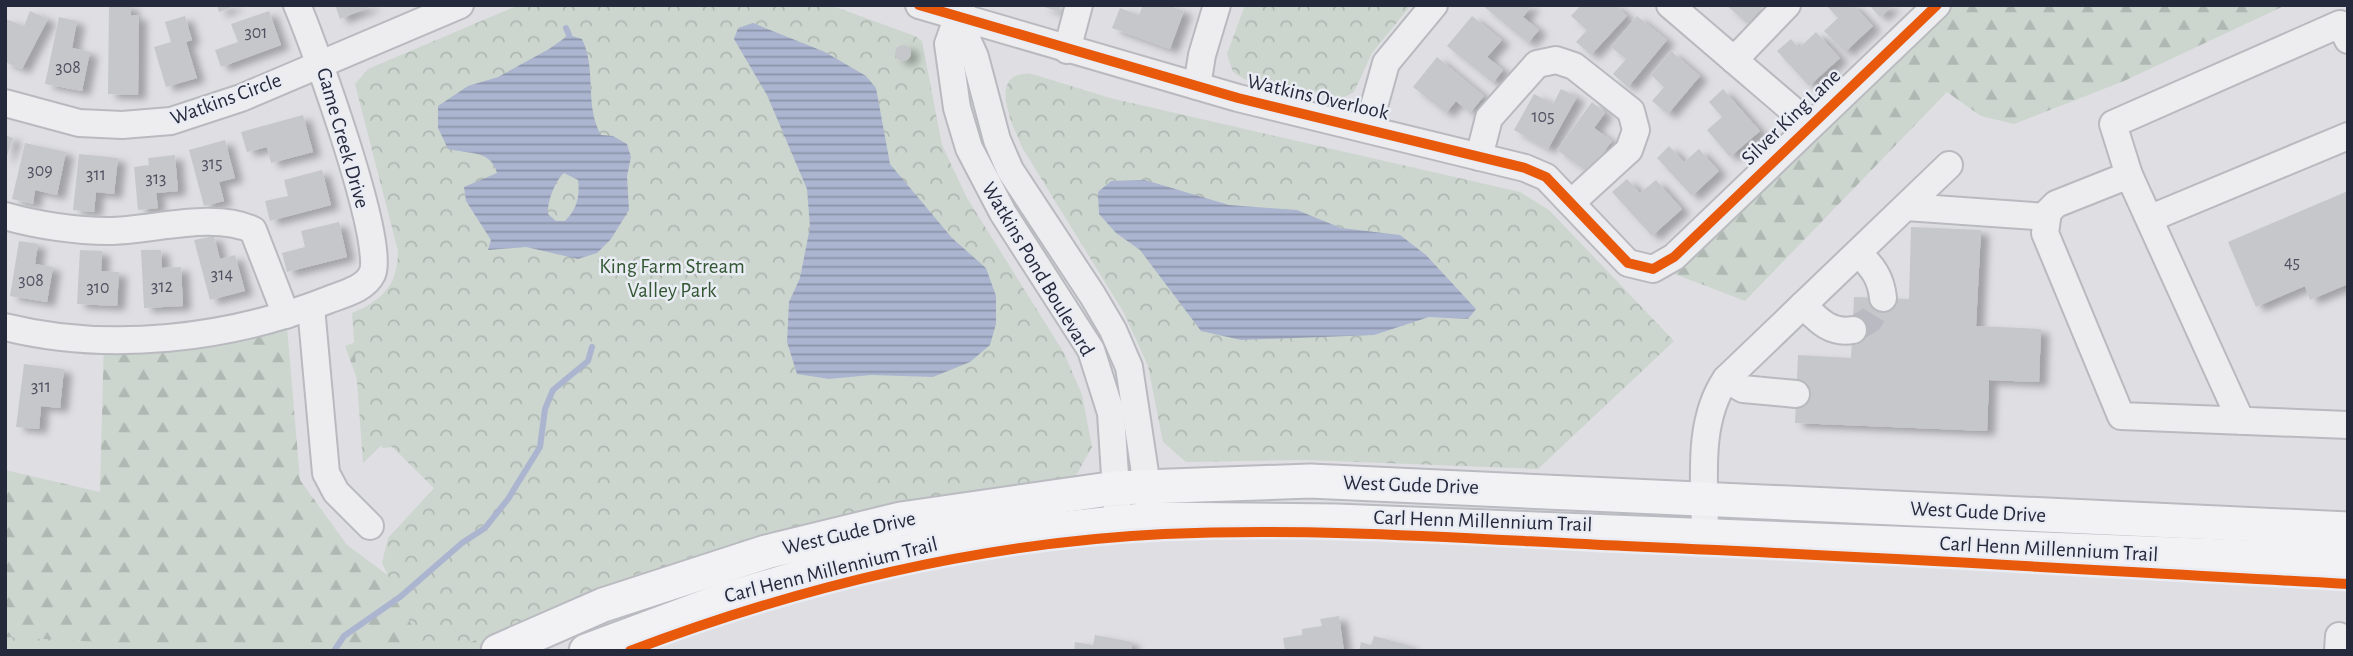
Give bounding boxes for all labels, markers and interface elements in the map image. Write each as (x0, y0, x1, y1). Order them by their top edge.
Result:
house number: 301 (244, 24, 268, 42)
house number: 308 (55, 59, 81, 77)
street label: Game Creek Drive (313, 65, 373, 211)
street label: Silver King Lane (1737, 65, 1845, 169)
street label: Watkins Circle (168, 69, 284, 129)
street label: Watkins Overlook (1245, 71, 1391, 124)
house number: 105 (1531, 108, 1555, 126)
house number: 315 (201, 155, 223, 173)
house number: 309 (27, 162, 53, 180)
house number: 311 (86, 166, 106, 184)
house number: 313 (145, 170, 167, 188)
street label: Watkins Pond Boulevard (978, 178, 1098, 360)
house number: 45 (2284, 254, 2300, 272)
park label: King Farm Stream Valley Park (599, 256, 745, 301)
house number: 314 (211, 266, 233, 284)
house number: 308 (18, 272, 44, 290)
house number: 312 (151, 278, 173, 296)
house number: 310 (86, 279, 110, 297)
house number: 311 (31, 378, 51, 396)
street label: West Gude Drive (1343, 472, 1479, 498)
street label: West Gude Drive (1910, 498, 2046, 526)
street label: West Gude Drive (780, 507, 918, 559)
street label: Carl Henn Millennium Trail (1373, 507, 1593, 535)
street label: Carl Henn Millennium Trail (722, 533, 940, 607)
street label: Carl Henn Millennium Trail (1939, 533, 2159, 565)

